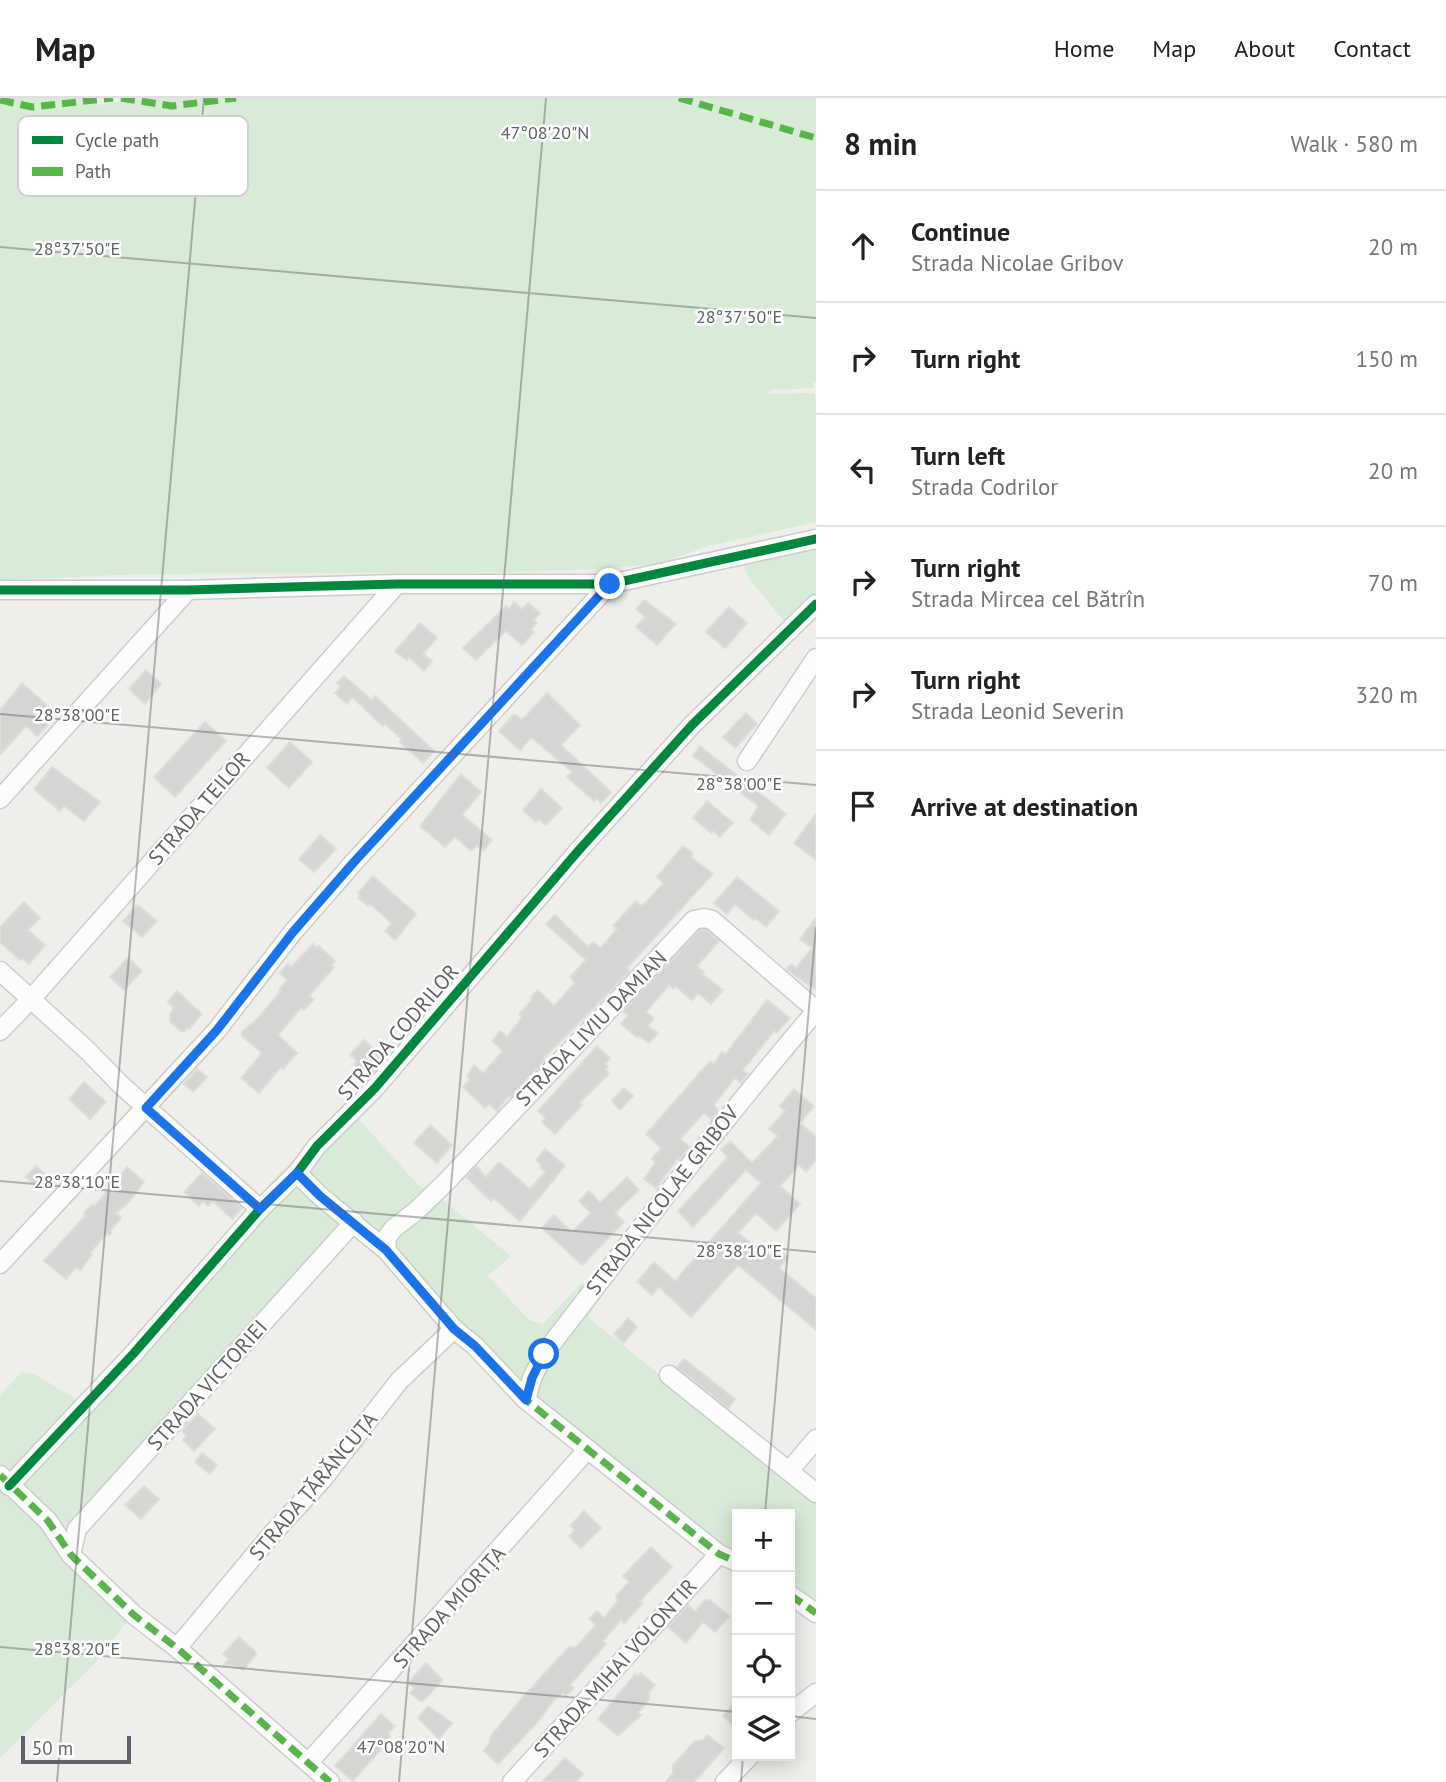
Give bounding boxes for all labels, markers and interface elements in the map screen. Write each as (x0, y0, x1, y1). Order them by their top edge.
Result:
text: Map (35, 27, 96, 70)
text: Home (1054, 33, 1114, 64)
text: Map (1152, 33, 1196, 64)
text: About (1234, 33, 1295, 64)
text: Contact (1333, 33, 1411, 64)
legend (18, 116, 248, 196)
text: 47°08'20"N (501, 121, 589, 144)
text: 8 min (844, 124, 917, 163)
text: Cycle path (75, 128, 159, 152)
text: Walk · 580 m (1291, 129, 1418, 158)
text: Path (75, 159, 111, 183)
text: Continue (911, 215, 1010, 248)
icon: ahead (844, 227, 882, 265)
text: 20 m (1368, 232, 1418, 261)
text: 28°37'50"E (34, 237, 120, 260)
text: Strada Nicolae Gribov (911, 248, 1124, 277)
text: 28°37'50"E (696, 305, 782, 328)
icon: right (844, 339, 882, 377)
text: Turn right (911, 342, 1020, 375)
text: 150 m (1356, 344, 1418, 373)
text: Turn left (911, 439, 1005, 472)
icon: left (844, 451, 882, 489)
text: 20 m (1368, 456, 1418, 485)
text: Strada Codrilor (911, 472, 1058, 501)
text: Turn right (911, 551, 1020, 584)
icon: right (844, 563, 882, 601)
route end (594, 568, 625, 599)
text: 70 m (1368, 568, 1418, 597)
text: Strada Mircea cel Bătrîn (911, 584, 1145, 613)
text: Turn right (911, 663, 1020, 696)
icon: right (844, 675, 882, 713)
text: 320 m (1356, 680, 1418, 709)
text: Strada Leonid Severin (911, 696, 1124, 725)
text: 28°38'00"E (34, 703, 120, 726)
street label: STRADA TEILOR (142, 746, 256, 870)
text: 28°38'00"E (696, 772, 782, 795)
icon: arrive (844, 787, 882, 825)
text: Arrive at destination (911, 790, 1138, 823)
street label: STRADA LIVIU DAMIAN (510, 944, 672, 1112)
street label: STRADA CODRILOR (331, 958, 465, 1106)
street label: STRADA NICOLAE GRIBOV (580, 1100, 744, 1300)
text: 28°38'10"E (34, 1170, 120, 1193)
text: 28°38'10"E (696, 1239, 782, 1262)
street label: STRADA VICTORIEI (141, 1314, 273, 1456)
route start (528, 1338, 559, 1369)
street label: STRADA ȚĂRĂNCUȚA (243, 1406, 383, 1566)
map controls (732, 1509, 795, 1761)
button: + (732, 1509, 795, 1572)
street label: STRADA MIORIȚA (387, 1540, 512, 1674)
button: − (732, 1572, 795, 1635)
street label: STRADA MIHAI VOLONTIR (528, 1573, 702, 1763)
button: locate (732, 1635, 795, 1698)
text: 28°38'20"E (34, 1637, 120, 1660)
button: layers (732, 1698, 795, 1761)
scale bar (21, 1733, 131, 1765)
text: 47°08'20"N (357, 1735, 445, 1758)
text: 50 m (32, 1736, 73, 1760)

